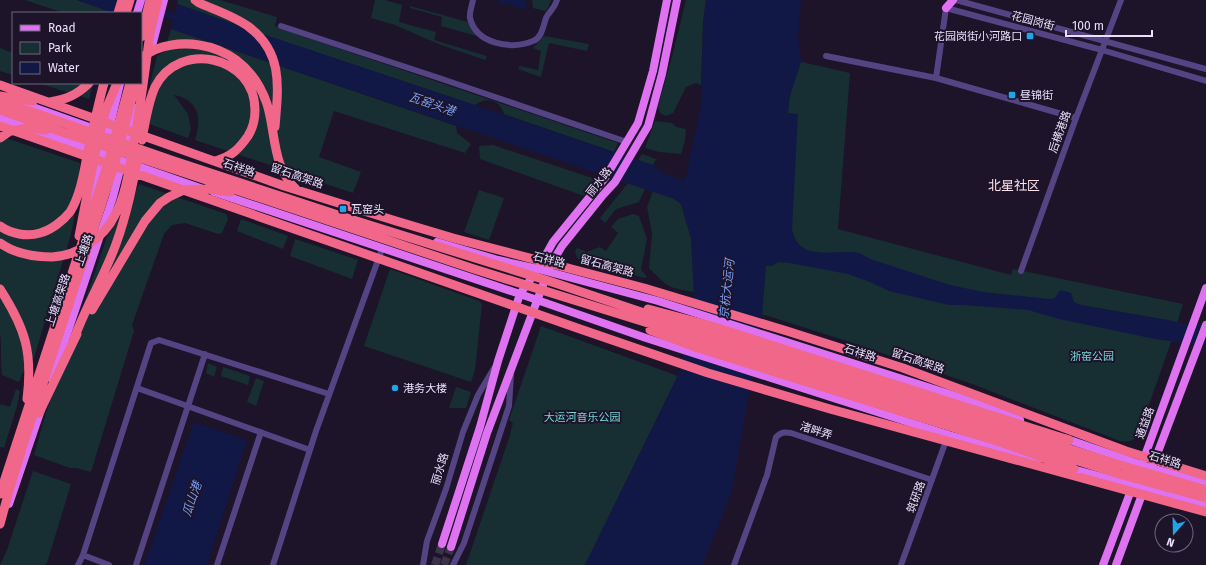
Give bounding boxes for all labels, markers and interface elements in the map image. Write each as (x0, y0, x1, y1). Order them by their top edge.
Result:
street label: 花园岗街 (1010, 9, 1056, 33)
legend (12, 12, 142, 84)
scale bar (1066, 12, 1152, 38)
text: 100 m (1072, 19, 1104, 33)
text: Road (48, 21, 76, 35)
place label: 花园岗街小河路口 (934, 30, 1022, 43)
marker: 花园岗街小河路口 (1025, 31, 1035, 41)
text: Park (48, 41, 72, 55)
text: Water (48, 61, 80, 75)
place label: 昼锦街 (1020, 89, 1053, 102)
water label: 瓦窑头港 (407, 90, 459, 119)
marker: 昼锦街 (1007, 90, 1017, 100)
street label: 后横港路 (1046, 109, 1074, 155)
street label: 石祥路 (221, 156, 257, 180)
street label: 留石高架路 (269, 161, 325, 191)
street label: 丽水路 (584, 165, 614, 199)
district label: 北星社区 (988, 178, 1040, 193)
place label: 瓦窑头 (351, 203, 384, 216)
marker: 瓦窑头 (338, 204, 348, 214)
street label: 上塘路 (72, 232, 96, 268)
street label: 石祥路 (531, 250, 567, 270)
street label: 留石高架路 (579, 253, 635, 279)
water label: 京杭大运河 (717, 256, 737, 320)
street label: 上塘高架路 (43, 272, 73, 328)
street label: 石祥路 (842, 342, 878, 364)
street label: 留石高架路 (890, 346, 946, 376)
park label: 浙窑公园 (1070, 350, 1114, 363)
place label: 港务大楼 (403, 382, 447, 395)
marker: 港务大楼 (390, 383, 400, 393)
street label: 通益路 (1133, 405, 1157, 441)
park label: 大运河音乐公园 (544, 411, 621, 424)
street label: 渚畔弄 (798, 420, 834, 442)
street label: 石祥路 (1147, 449, 1183, 471)
street label: 丽水路 (429, 451, 451, 487)
water label: 瓜山港 (180, 478, 205, 518)
street label: 筑研路 (904, 479, 928, 515)
north arrow (1154, 513, 1194, 553)
text: N (1165, 535, 1176, 549)

